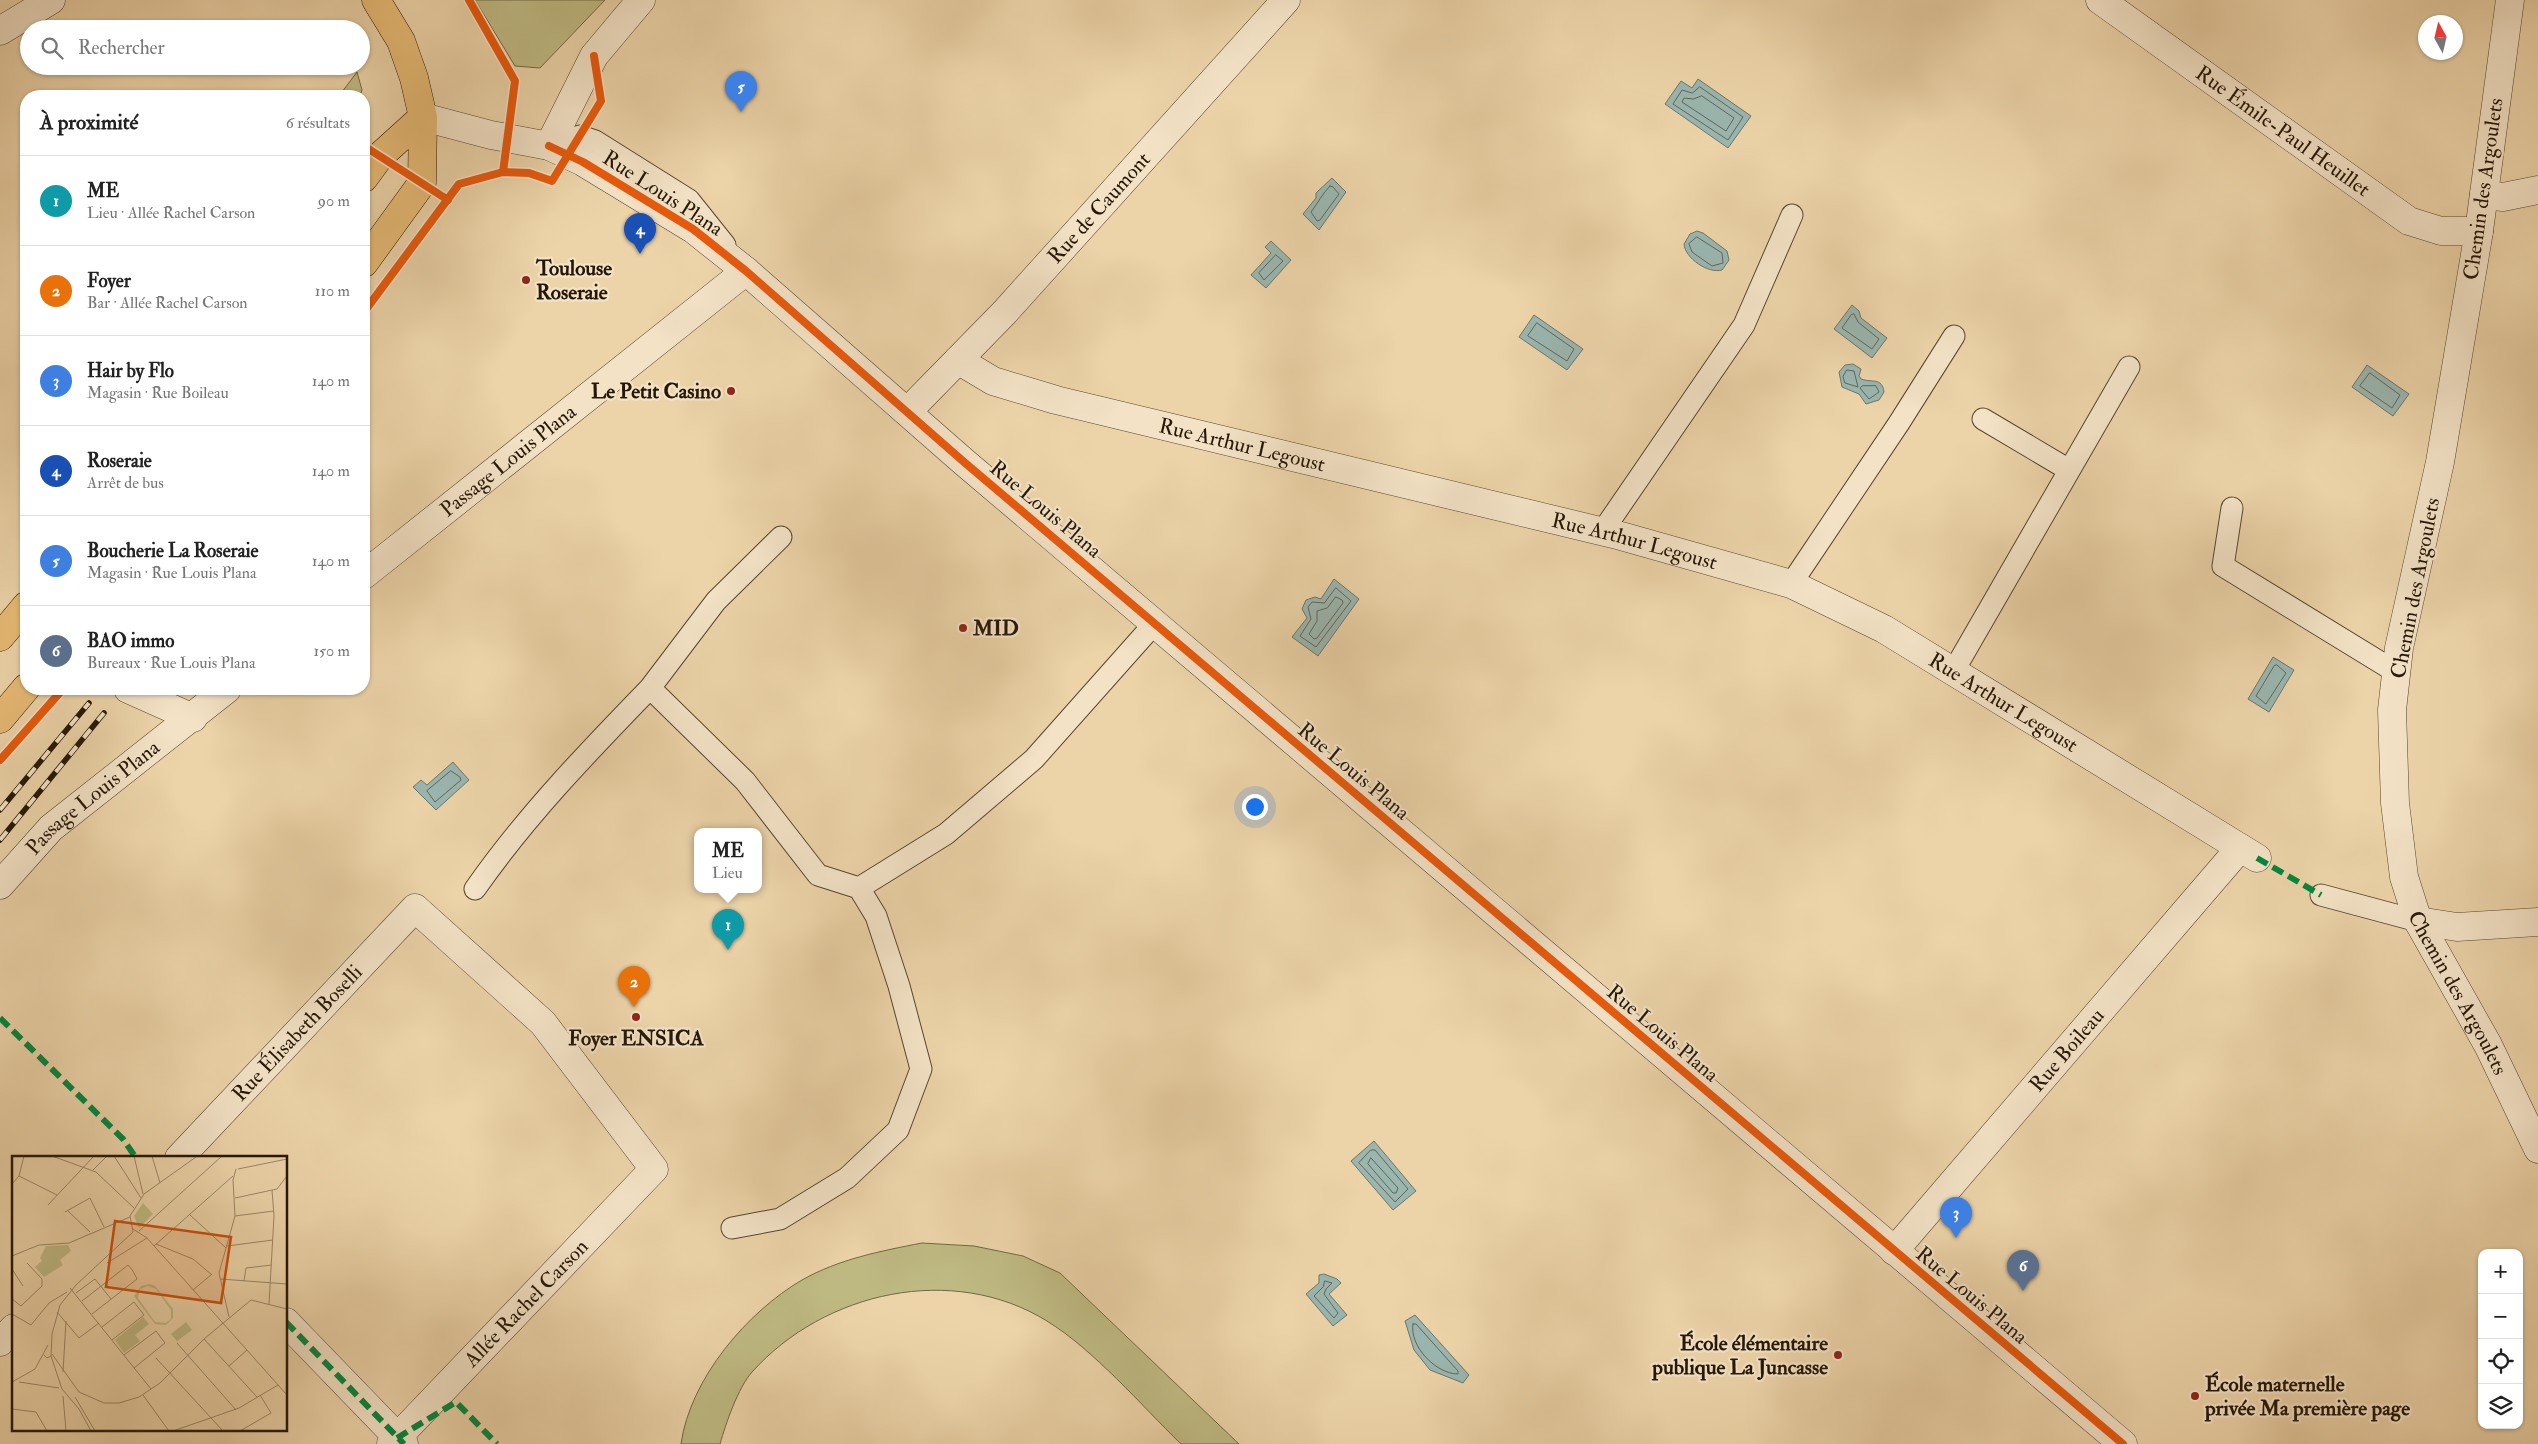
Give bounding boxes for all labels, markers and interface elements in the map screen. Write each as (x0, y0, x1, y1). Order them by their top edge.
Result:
north arrow (2418, 15, 2463, 60)
search box (20, 20, 370, 75)
icon: search (38, 34, 66, 62)
text: Rechercher (78, 36, 165, 60)
street label: Rue Émile-Paul Heuillet (2190, 60, 2376, 203)
pin: 5 (725, 71, 757, 112)
street label: Chemin des Argoulets (2457, 96, 2510, 282)
text: À proximité (40, 109, 138, 136)
text: 6 résultats (286, 113, 350, 133)
street label: Rue Louis Plana (597, 144, 728, 243)
street label: Rue de Caumont (1042, 146, 1157, 269)
text: ME (87, 179, 119, 203)
text: 1 (53, 191, 59, 211)
text: 90 m (318, 191, 350, 211)
text: Lieu · Allée Rachel Carson (87, 203, 255, 223)
pin: 4 (624, 213, 656, 254)
place label: Toulouse Roseraie (535, 255, 612, 306)
text: Foyer (87, 269, 131, 293)
marker: Toulouse Roseraie (520, 274, 532, 286)
text: 2 (52, 281, 60, 301)
text: 110 m (315, 281, 350, 301)
text: Bar · Allée Rachel Carson (87, 293, 248, 313)
text: Hair by Flo (87, 359, 174, 383)
text: 3 (53, 371, 59, 391)
text: 140 m (312, 371, 350, 391)
place label: Le Petit Casino (591, 378, 721, 405)
text: Magasin · Rue Boileau (87, 383, 229, 403)
marker: Le Petit Casino (725, 385, 737, 397)
street label: Passage Louis Plana (435, 398, 582, 523)
street label: Rue Arthur Legoust (1156, 412, 1328, 478)
text: Roseraie (87, 449, 152, 473)
street label: Rue Louis Plana (984, 455, 1108, 564)
text: 4 (52, 461, 60, 481)
text: 140 m (312, 461, 350, 481)
text: Arrêt de bus (87, 473, 164, 493)
street label: Chemin des Argoulets (2385, 495, 2446, 681)
street label: Rue Arthur Legoust (1549, 507, 1720, 577)
text: Boucherie La Roseraie (87, 539, 258, 563)
text: 5 (52, 551, 60, 571)
text: 140 m (312, 551, 350, 571)
text: Magasin · Rue Louis Plana (87, 563, 257, 583)
place label: MID (972, 615, 1019, 642)
marker: MID (957, 622, 969, 634)
text: BAO immo (87, 629, 174, 653)
text: 6 (52, 641, 60, 661)
text: 150 m (313, 641, 350, 661)
street label: Rue Arthur Legoust (1924, 647, 2083, 759)
text: Bureaux · Rue Louis Plana (87, 653, 255, 673)
street label: Rue Louis Plana (1292, 717, 1416, 826)
street label: Passage Louis Plana (20, 734, 166, 861)
your location (1242, 794, 1268, 820)
popup (694, 828, 762, 893)
text: ME (712, 839, 744, 863)
text: Lieu (712, 863, 743, 883)
street label: Chemin des Argoulets (2402, 908, 2513, 1079)
pin: 1 (712, 909, 744, 950)
street label: Rue Élisabeth Boselli (226, 959, 369, 1107)
pin: 2 (618, 966, 650, 1007)
street label: Rue Louis Plana (1601, 979, 1725, 1088)
street label: Rue Boileau (2024, 1003, 2111, 1098)
marker: Foyer ENSICA (630, 1011, 642, 1023)
place label: Foyer ENSICA (568, 1025, 704, 1052)
inset map (12, 1156, 288, 1432)
pin: 3 (1940, 1197, 1972, 1238)
street label: Allée Rachel Carson (458, 1234, 594, 1374)
street label: Rue Louis Plana (1910, 1241, 2034, 1350)
map controls (2478, 1249, 2523, 1429)
button: + (2478, 1249, 2523, 1294)
pin: 6 (2007, 1250, 2039, 1291)
button: − (2478, 1294, 2523, 1339)
place label: École élémentaire publique La Juncasse (1651, 1330, 1828, 1381)
button: locate (2478, 1339, 2523, 1384)
marker: École élémentaire publique La Juncasse (1832, 1349, 1844, 1361)
place label: École maternelle privée Ma première page (2204, 1371, 2410, 1422)
button: layers (2478, 1384, 2523, 1429)
marker: École maternelle privée Ma première page (2189, 1390, 2201, 1402)

